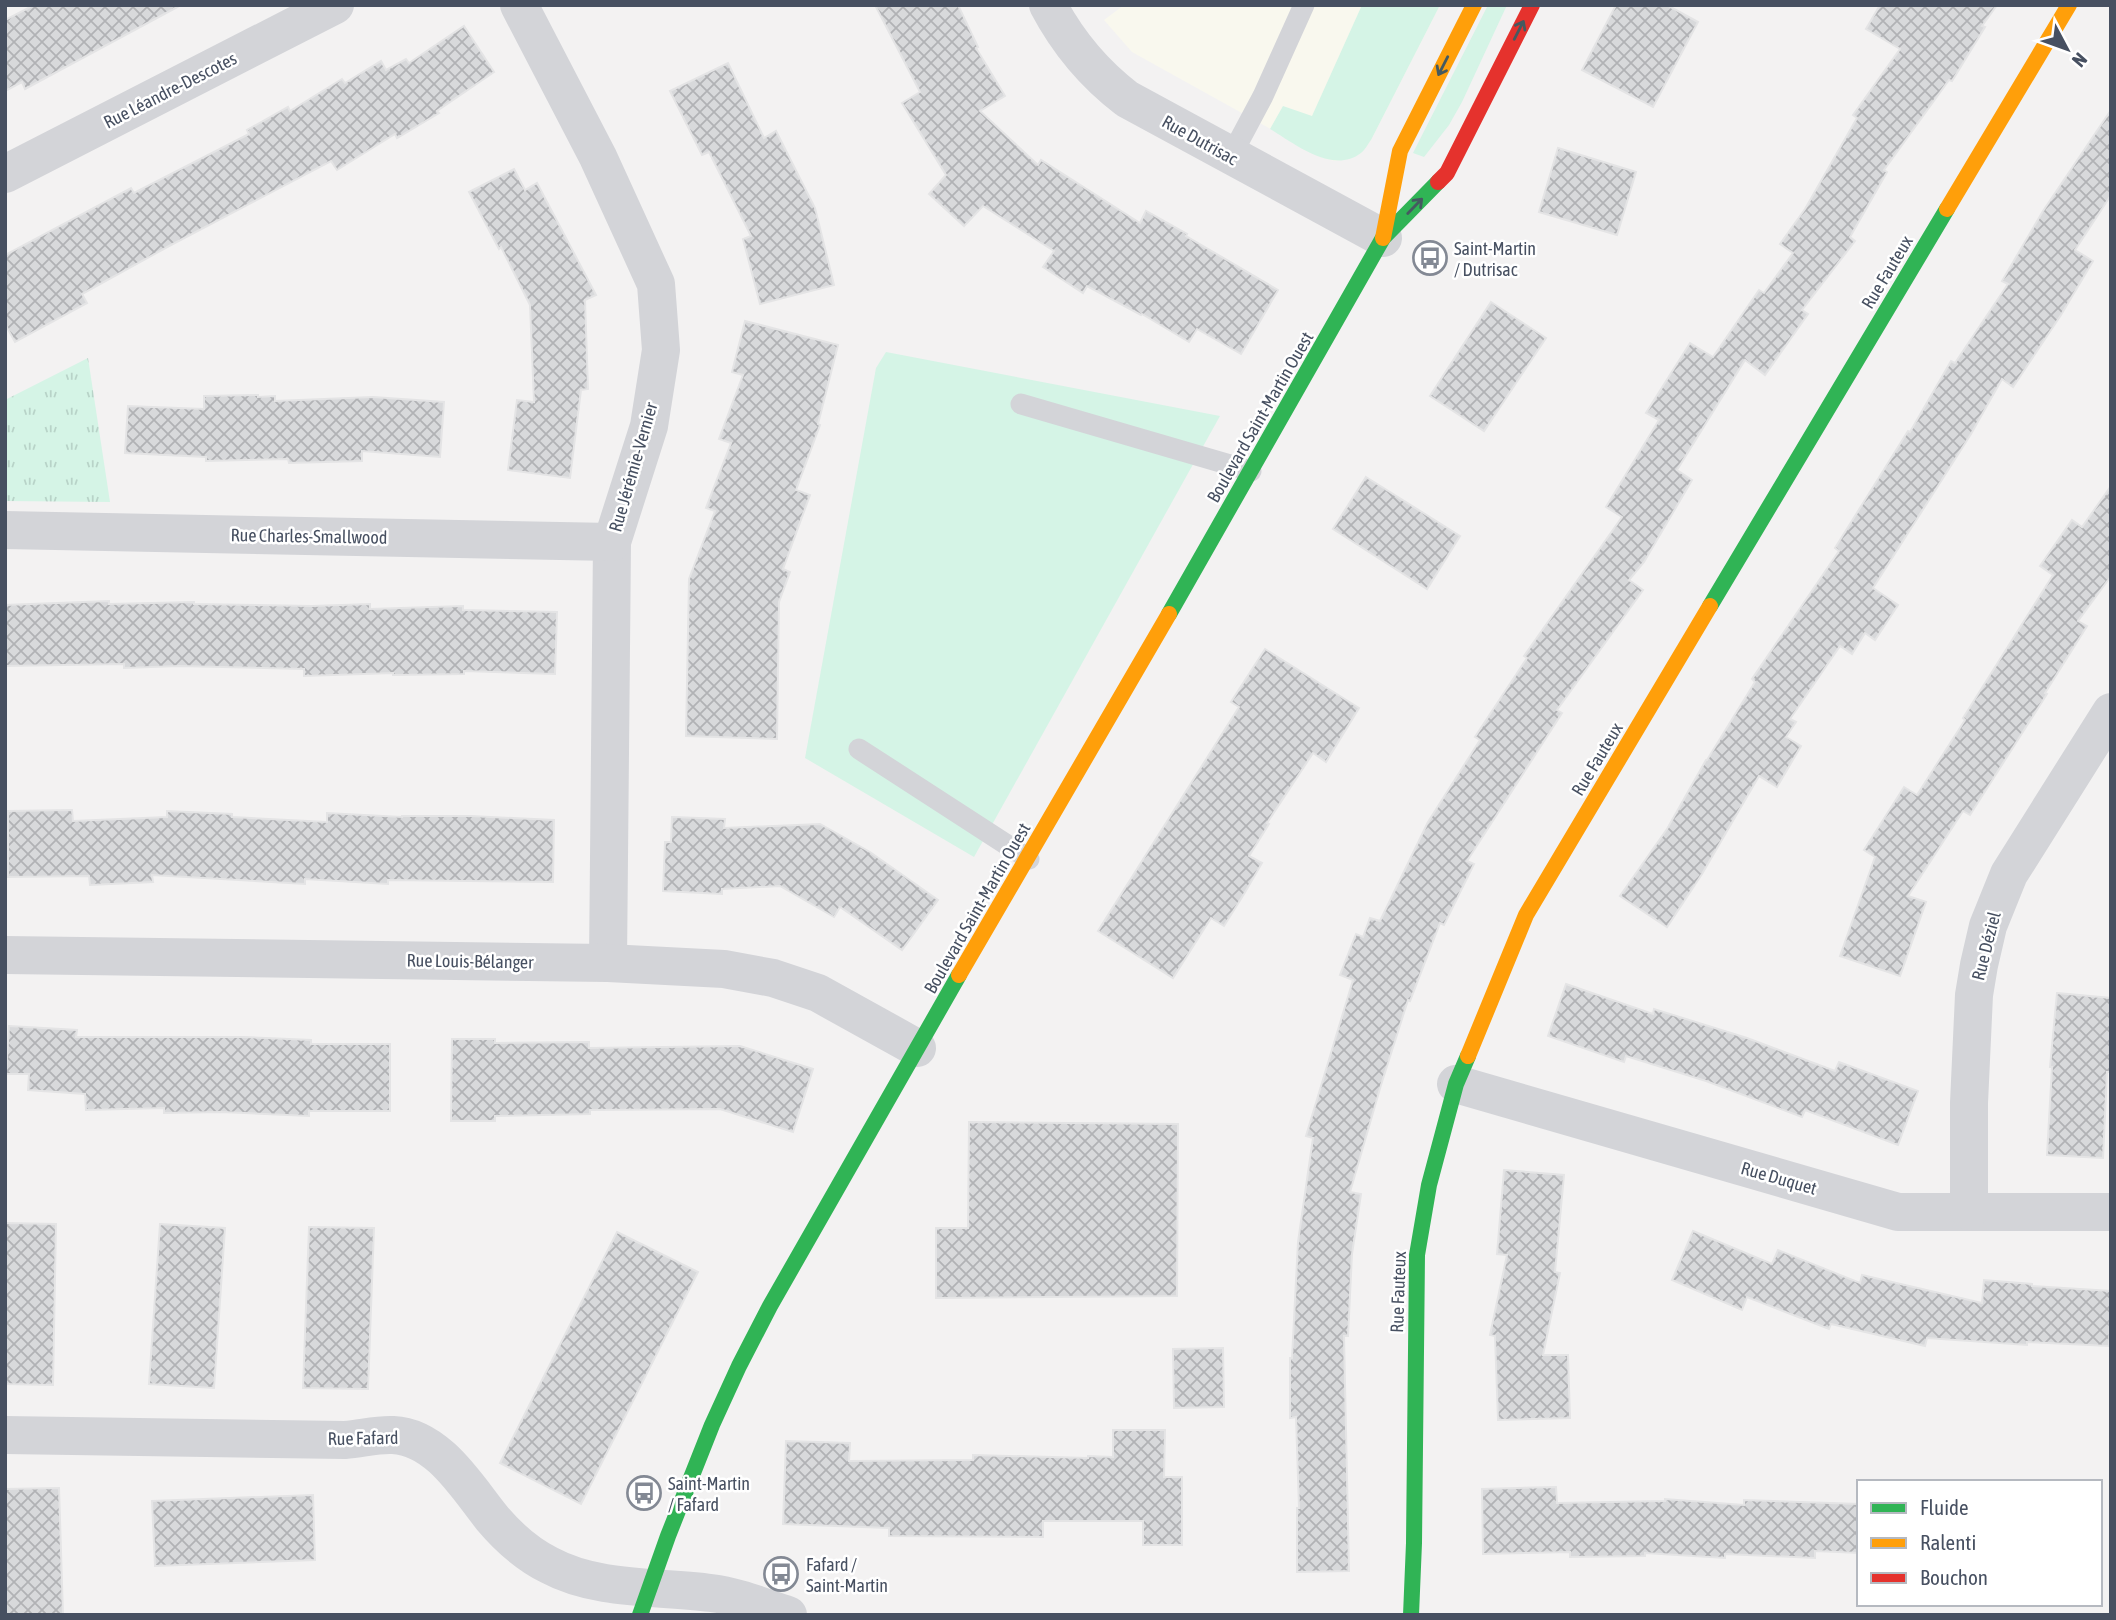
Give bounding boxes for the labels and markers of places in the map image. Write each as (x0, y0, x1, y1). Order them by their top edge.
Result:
place label: Saint-Martin / Dutrisac (1454, 238, 1536, 280)
bus stop icon: Saint-Martin / Dutrisac (1411, 239, 1449, 277)
place label: Saint-Martin / Fafard (668, 1473, 750, 1515)
bus stop icon: Saint-Martin / Fafard (625, 1474, 663, 1512)
place label: Fafard / Saint-Martin (806, 1554, 888, 1596)
bus stop icon: Fafard / Saint-Martin (762, 1555, 800, 1593)

